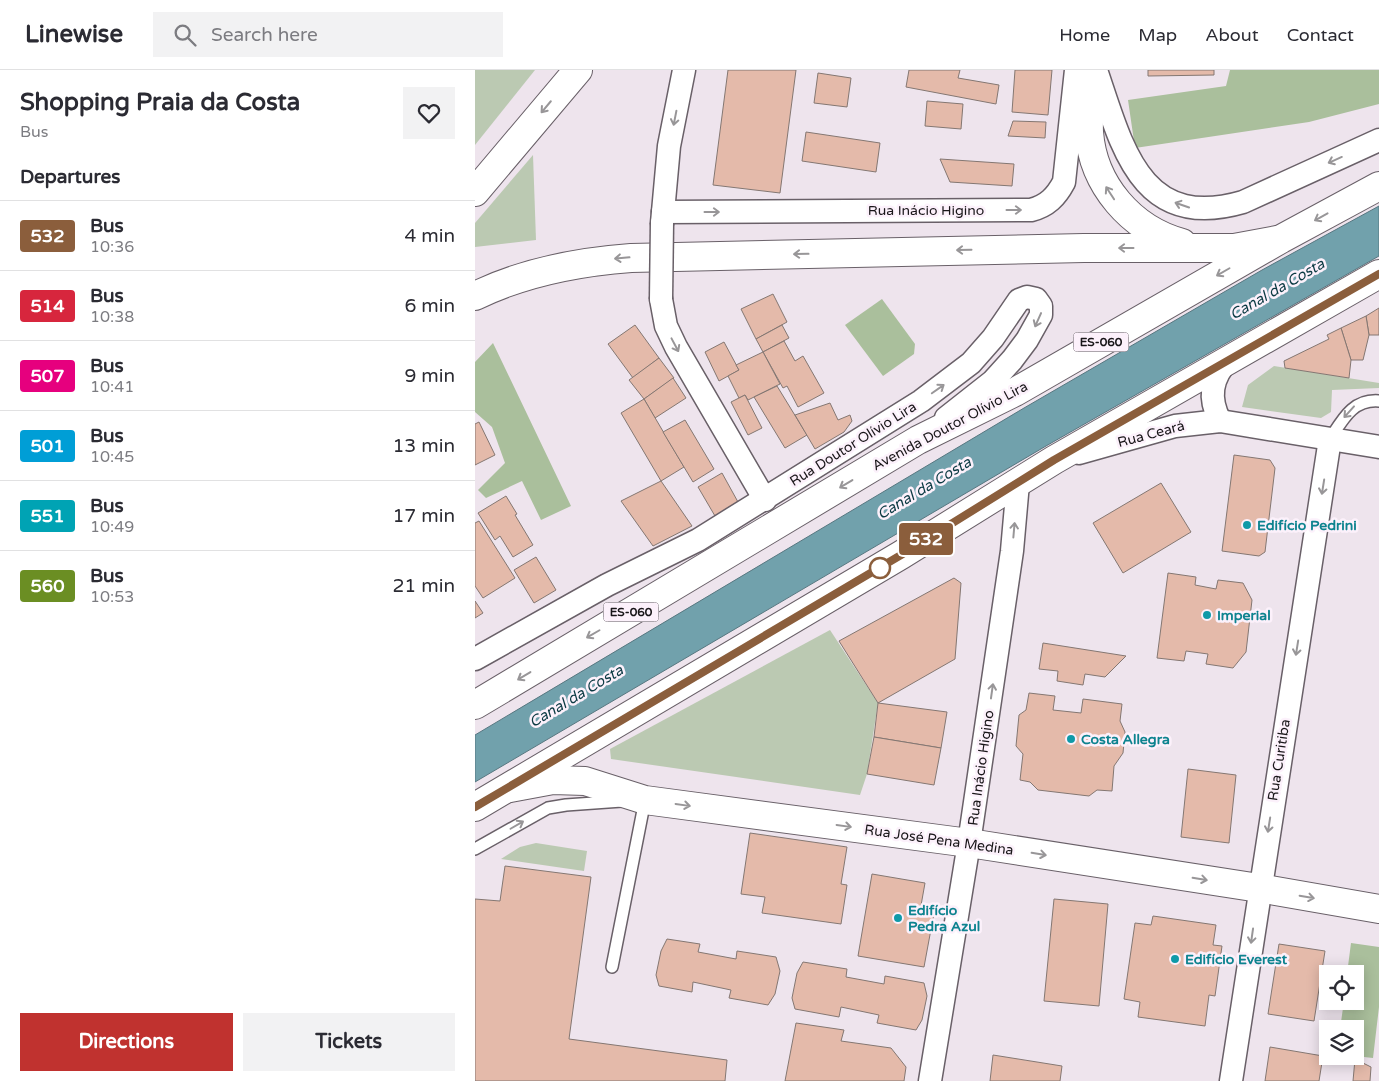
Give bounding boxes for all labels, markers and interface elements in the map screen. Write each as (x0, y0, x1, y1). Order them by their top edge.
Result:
search box (153, 12, 503, 57)
text: Linewise (25, 20, 123, 49)
icon: search (171, 21, 199, 49)
text: Search here (211, 24, 318, 46)
text: Home (1059, 24, 1110, 46)
text: Map (1138, 24, 1177, 46)
text: About (1205, 24, 1259, 46)
text: Contact (1287, 24, 1354, 46)
button: heart (403, 87, 455, 139)
text: Shopping Praia da Costa (20, 88, 300, 117)
one-way arrow (541, 101, 552, 114)
one-way arrow (669, 109, 679, 125)
text: Bus (20, 122, 48, 142)
one-way arrow (1328, 156, 1343, 166)
text: Departures (20, 166, 120, 188)
one-way arrow (1105, 186, 1115, 200)
one-way arrow (1175, 199, 1191, 209)
street label: Rua Inácio Higino (868, 202, 984, 219)
one-way arrow (1006, 205, 1022, 215)
one-way arrow (703, 207, 719, 217)
one-way arrow (1313, 212, 1328, 222)
text: Bus (90, 215, 124, 237)
text: 532 (31, 225, 64, 247)
text: 4 min (404, 225, 455, 247)
text: 10:36 (90, 237, 134, 257)
one-way arrow (1119, 243, 1135, 253)
one-way arrow (956, 246, 972, 255)
one-way arrow (794, 249, 810, 258)
one-way arrow (614, 254, 630, 263)
water label: Canal da Costa (1226, 254, 1328, 323)
one-way arrow (1217, 267, 1231, 277)
text: Bus (90, 285, 124, 307)
text: 514 (31, 295, 64, 317)
text: 6 min (404, 295, 455, 317)
text: 10:38 (90, 307, 134, 327)
one-way arrow (1033, 312, 1043, 327)
road number: ES-060 (1073, 332, 1129, 352)
one-way arrow (671, 337, 680, 352)
text: Bus (90, 355, 124, 377)
text: 507 (31, 365, 64, 387)
text: 9 min (404, 365, 455, 387)
text: 10:41 (90, 377, 134, 397)
street label: Avenida Doutor Olívio Lira (869, 378, 1031, 474)
one-way arrow (931, 384, 945, 394)
street label: Rua Doutor Olívio Lira (787, 398, 919, 490)
one-way arrow (1343, 406, 1355, 419)
street label: Rua Ceará (1116, 417, 1186, 451)
text: Bus (90, 425, 124, 447)
text: 501 (31, 435, 64, 457)
text: 13 min (392, 435, 455, 457)
text: 10:45 (90, 447, 134, 467)
water label: Canal da Costa (874, 453, 975, 523)
one-way arrow (840, 479, 854, 489)
one-way arrow (1317, 479, 1327, 495)
text: Bus (90, 495, 124, 517)
text: 551 (31, 505, 64, 527)
text: 17 min (392, 505, 455, 527)
text: 10:49 (90, 517, 134, 537)
place label: Edifício Pedrini (1257, 517, 1357, 534)
marker: Edifício Pedrini (1241, 519, 1253, 531)
one-way arrow (1010, 522, 1019, 538)
line badge: 532 (897, 523, 955, 555)
text: 532 (909, 528, 943, 550)
unlabelled marker (869, 557, 891, 579)
text: Bus (90, 565, 124, 587)
text: 560 (31, 575, 64, 597)
text: 21 min (392, 575, 455, 597)
text: 10:53 (90, 587, 134, 607)
road number: ES-060 (603, 602, 659, 622)
place label: Imperial (1217, 607, 1271, 624)
marker: Imperial (1201, 609, 1213, 621)
one-way arrow (586, 629, 601, 639)
one-way arrow (1292, 639, 1302, 655)
water label: Canal da Costa (526, 661, 627, 731)
one-way arrow (517, 671, 531, 681)
one-way arrow (987, 683, 997, 699)
street label: Rua Inácio Higino (964, 709, 998, 827)
street label: Rua Curitiba (1264, 718, 1294, 802)
place label: Costa Allegra (1081, 731, 1170, 748)
marker: Costa Allegra (1065, 733, 1077, 745)
one-way arrow (674, 800, 690, 810)
one-way arrow (1264, 817, 1274, 833)
one-way arrow (510, 819, 524, 829)
street label: Rua José Pena Medina (863, 821, 1015, 859)
one-way arrow (835, 822, 851, 832)
one-way arrow (1031, 849, 1047, 859)
one-way arrow (1192, 874, 1208, 884)
one-way arrow (1299, 892, 1315, 902)
place label: Edifício Pedra Azul (908, 902, 980, 935)
marker: Edifício Pedra Azul (892, 912, 904, 924)
one-way arrow (1247, 928, 1257, 944)
place label: Edifício Everest (1185, 951, 1288, 968)
marker: Edifício Everest (1169, 953, 1181, 965)
map controls (1319, 965, 1364, 1065)
button: locate (1319, 965, 1364, 1010)
button: Directions (20, 1013, 233, 1071)
button: Tickets (243, 1013, 455, 1071)
button: layers (1319, 1020, 1364, 1065)

